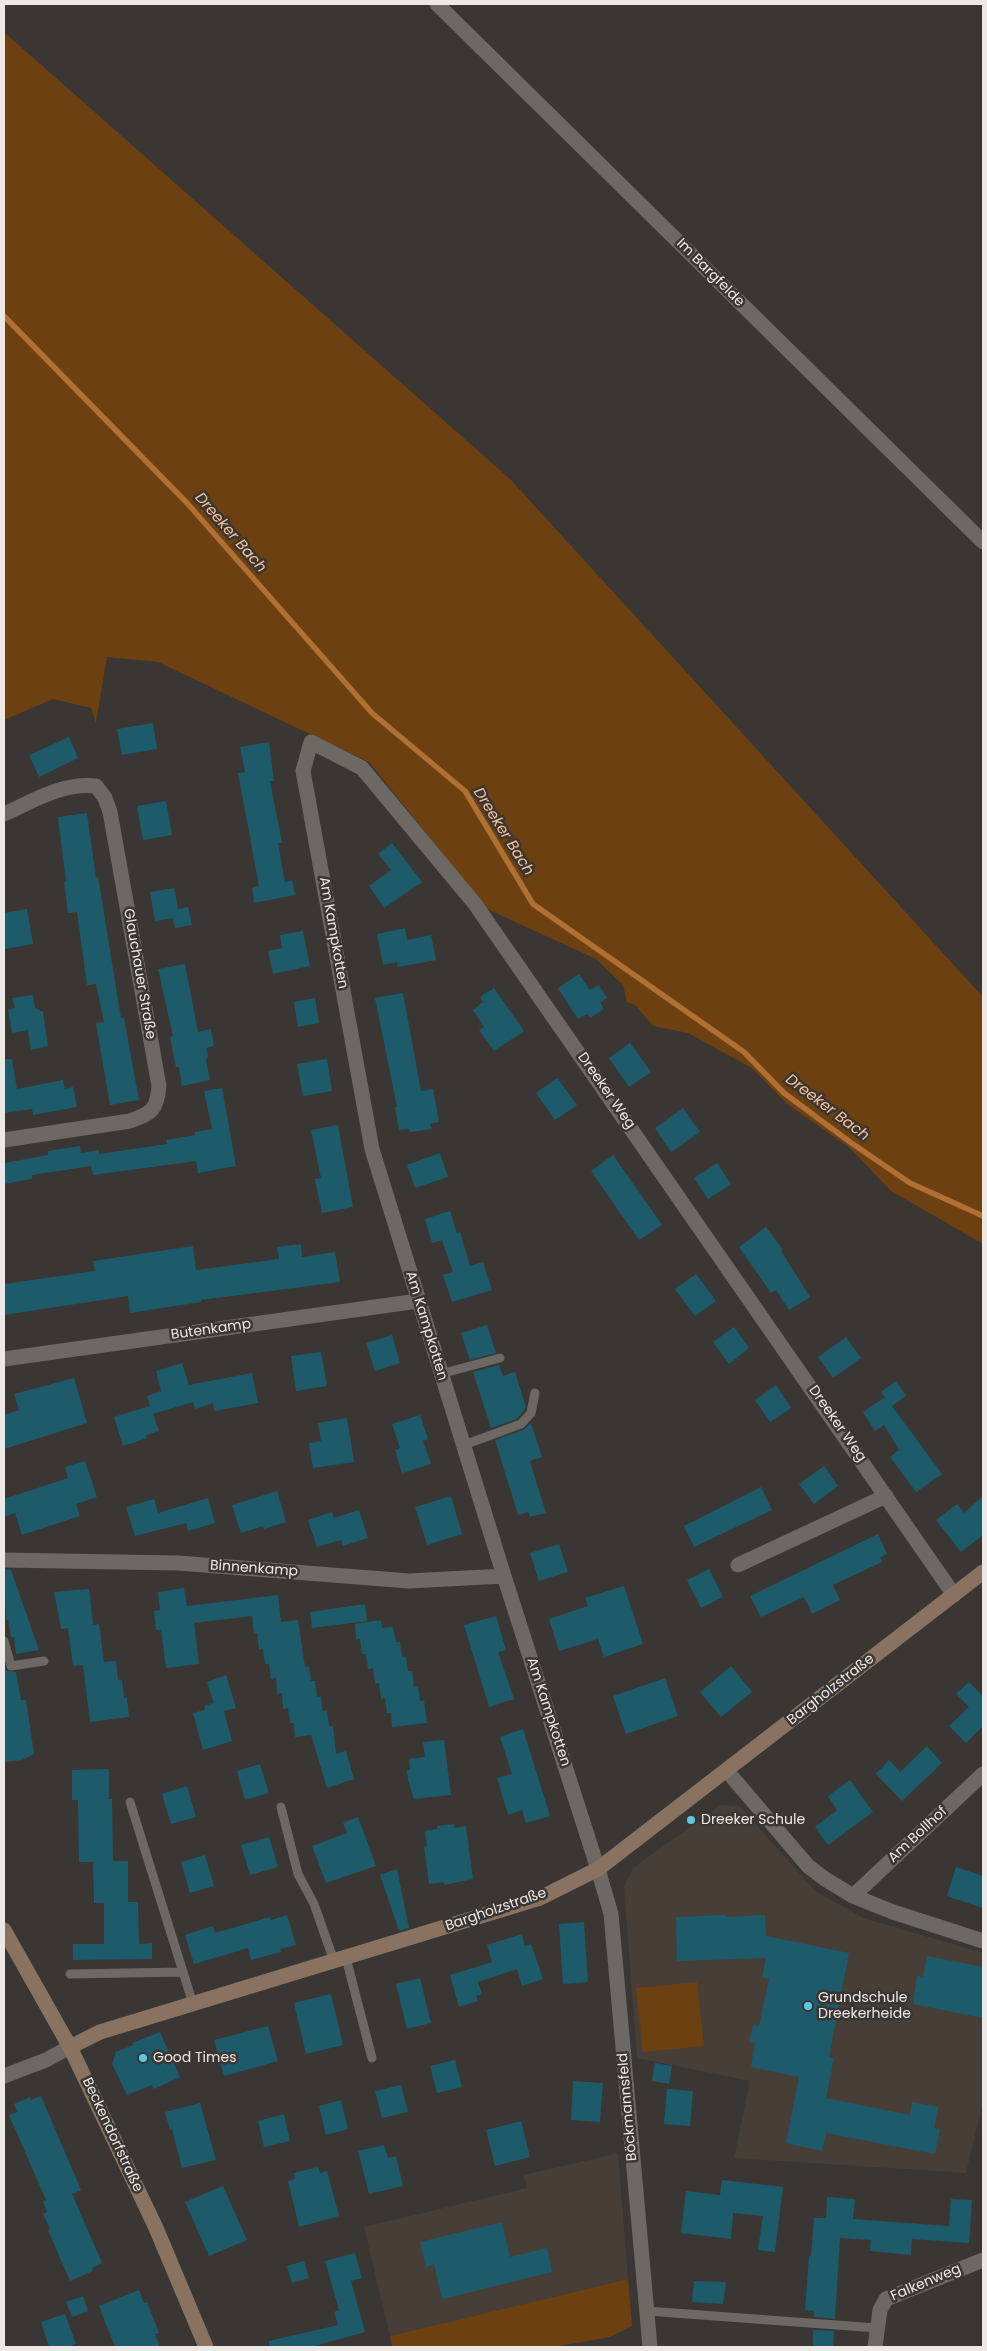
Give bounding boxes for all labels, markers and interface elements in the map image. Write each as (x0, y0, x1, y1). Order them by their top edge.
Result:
street label: Im Bargfelde (673, 236, 747, 310)
water label: Dreeker Bach (190, 489, 270, 577)
water label: Dreeker Bach (469, 785, 537, 879)
street label: Am Kampkotten (315, 876, 351, 990)
street label: Glauchauer Straße (119, 907, 159, 1041)
street label: Dreeker Weg (574, 1050, 638, 1132)
water label: Dreeker Bach (782, 1071, 872, 1145)
street label: Am Kampkotten (401, 1269, 451, 1383)
street label: Butenkamp (170, 1316, 252, 1344)
street label: Dreeker Weg (805, 1383, 869, 1465)
street label: Binnenkamp (209, 1558, 299, 1580)
street label: Bargholzstraße (784, 1651, 878, 1729)
street label: Am Kampkotten (523, 1656, 573, 1768)
street label: Am Bollhof (885, 1803, 951, 1867)
place label: Dreeker Schule (701, 1812, 805, 1828)
marker: Dreeker Schule (685, 1814, 697, 1826)
street label: Bargholzstraße (443, 1885, 549, 1935)
place label: Grundschule Dreekerheide (818, 1990, 911, 2022)
marker: Grundschule Dreekerheide (802, 2000, 814, 2012)
place label: Good Times (153, 2050, 236, 2066)
marker: Good Times (137, 2052, 149, 2064)
street label: Böckmannsfeld (615, 2052, 641, 2162)
street label: Beckendorfstraße (78, 2075, 146, 2195)
street label: Falkenweg (888, 2261, 964, 2305)

